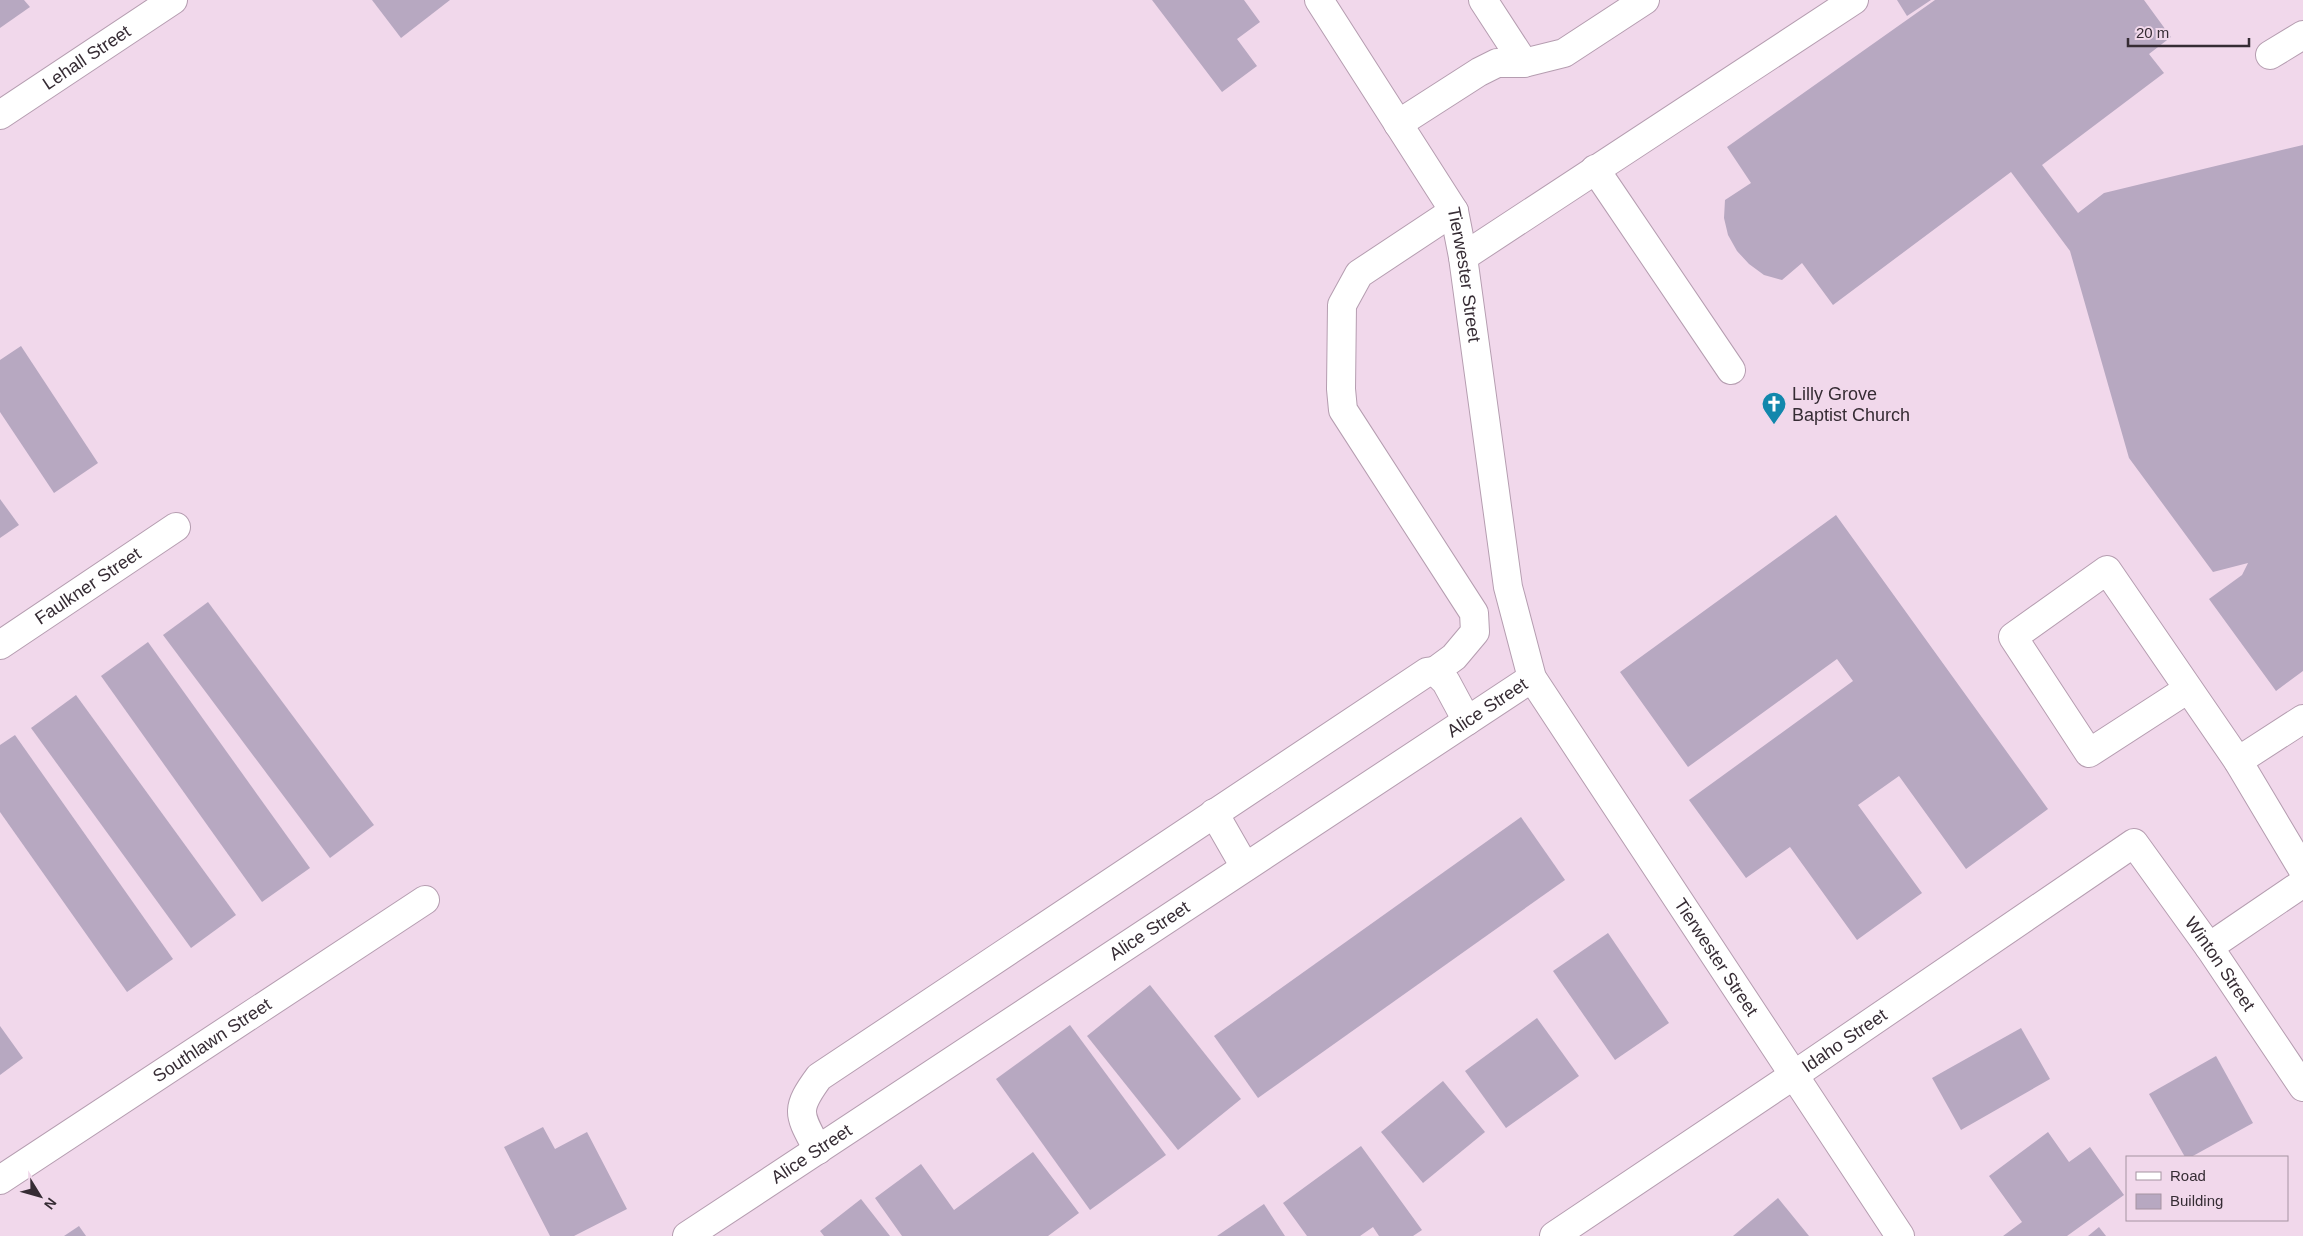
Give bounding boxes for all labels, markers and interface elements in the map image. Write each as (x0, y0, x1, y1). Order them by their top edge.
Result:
scale bar (2128, 15, 2249, 47)
street label: Lehall Street (39, 21, 134, 94)
text: 20 m (2136, 24, 2169, 41)
street label: Tierwester Street (1443, 205, 1485, 343)
place label: Lilly Grove Baptist Church (1792, 384, 1910, 425)
church icon: Lilly Grove Baptist Church (1761, 391, 1787, 425)
street label: Faulkner Street (31, 543, 145, 629)
street label: Alice Street (1443, 674, 1531, 741)
street label: Tierwester Street (1670, 895, 1762, 1020)
street label: Alice Street (1105, 897, 1193, 964)
street label: Winton Street (2181, 913, 2259, 1015)
street label: Southlawn Street (149, 994, 275, 1086)
street label: Idaho Street (1798, 1005, 1891, 1077)
street label: Alice Street (767, 1120, 855, 1188)
legend (2126, 1156, 2288, 1221)
text: Road (2170, 1167, 2206, 1184)
north arrow (15, 1171, 65, 1221)
text: Building (2170, 1192, 2223, 1209)
text: N (41, 1195, 60, 1213)

